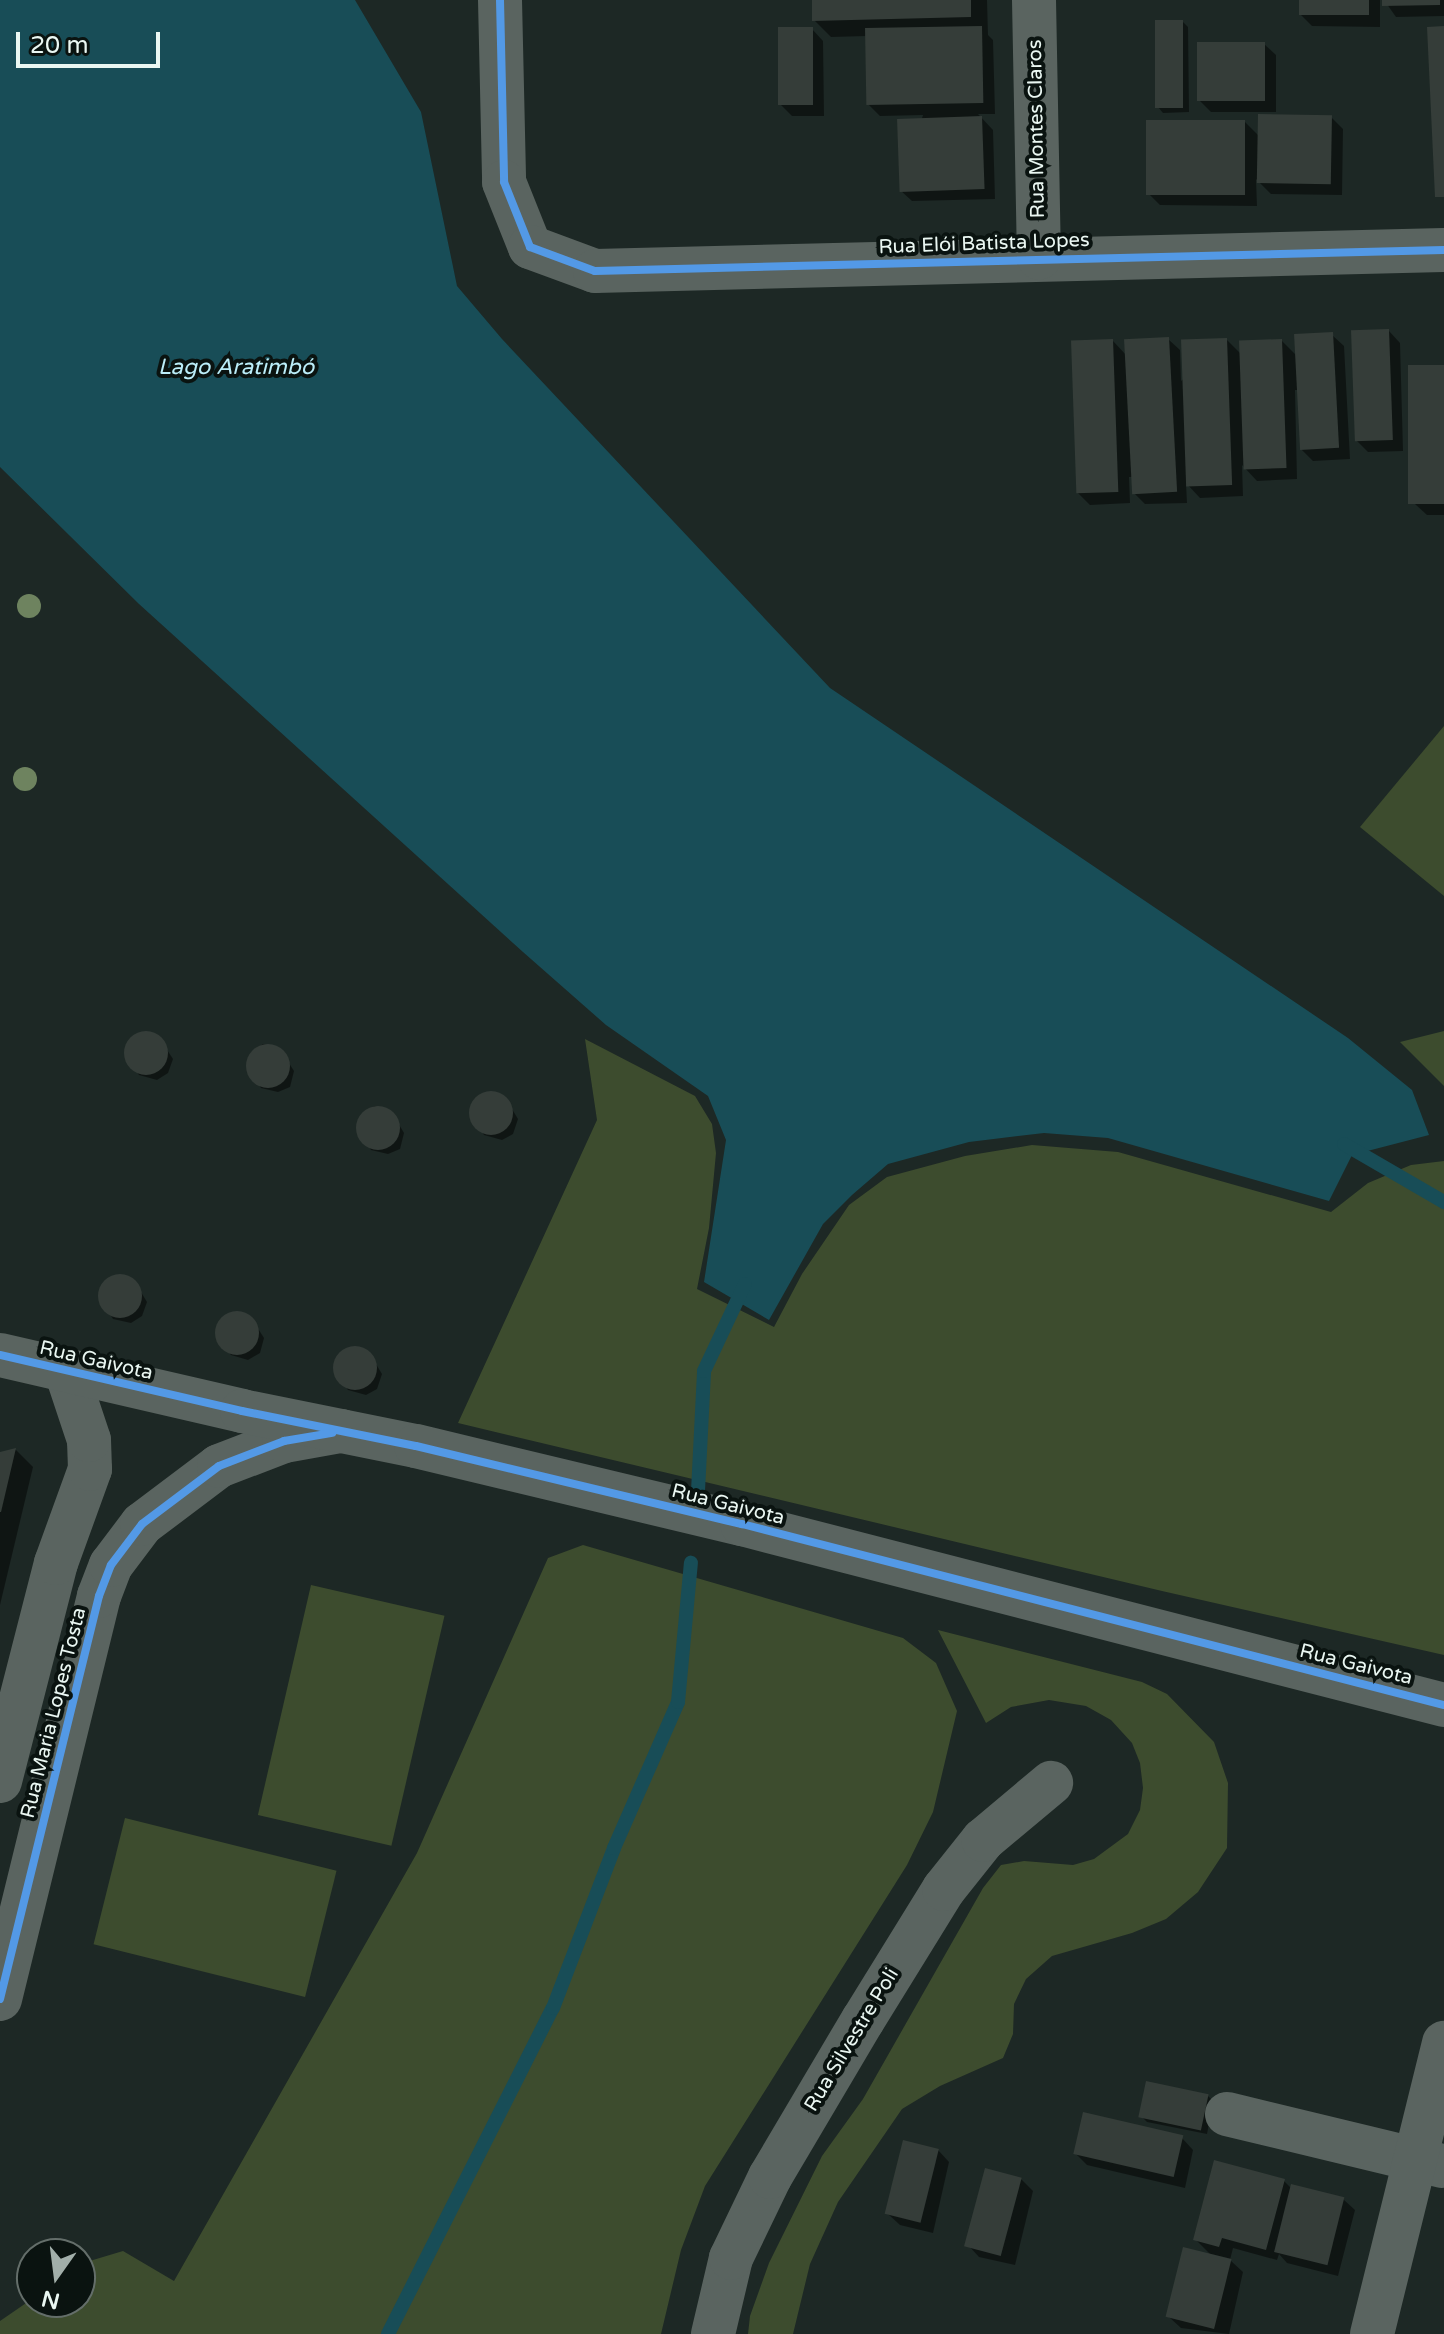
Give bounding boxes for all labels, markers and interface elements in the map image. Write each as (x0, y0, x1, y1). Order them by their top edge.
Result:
scale bar (20, 16, 164, 66)
text: 20 m (30, 31, 88, 60)
street label: Rua Montes Claros (1023, 39, 1051, 219)
street label: Rua Elói Batista Lopes (878, 228, 1090, 260)
water label: Lago Aratimbó (158, 355, 314, 381)
street label: Rua Gaivota (37, 1336, 155, 1386)
street label: Rua Gaivota (669, 1479, 787, 1531)
street label: Rua Maria Lopes Tosta (16, 1605, 92, 1821)
street label: Rua Gaivota (1297, 1639, 1415, 1691)
street label: Rua Silvestre Poli (800, 1964, 904, 2116)
north arrow (16, 2238, 96, 2318)
text: N (39, 2285, 62, 2314)

